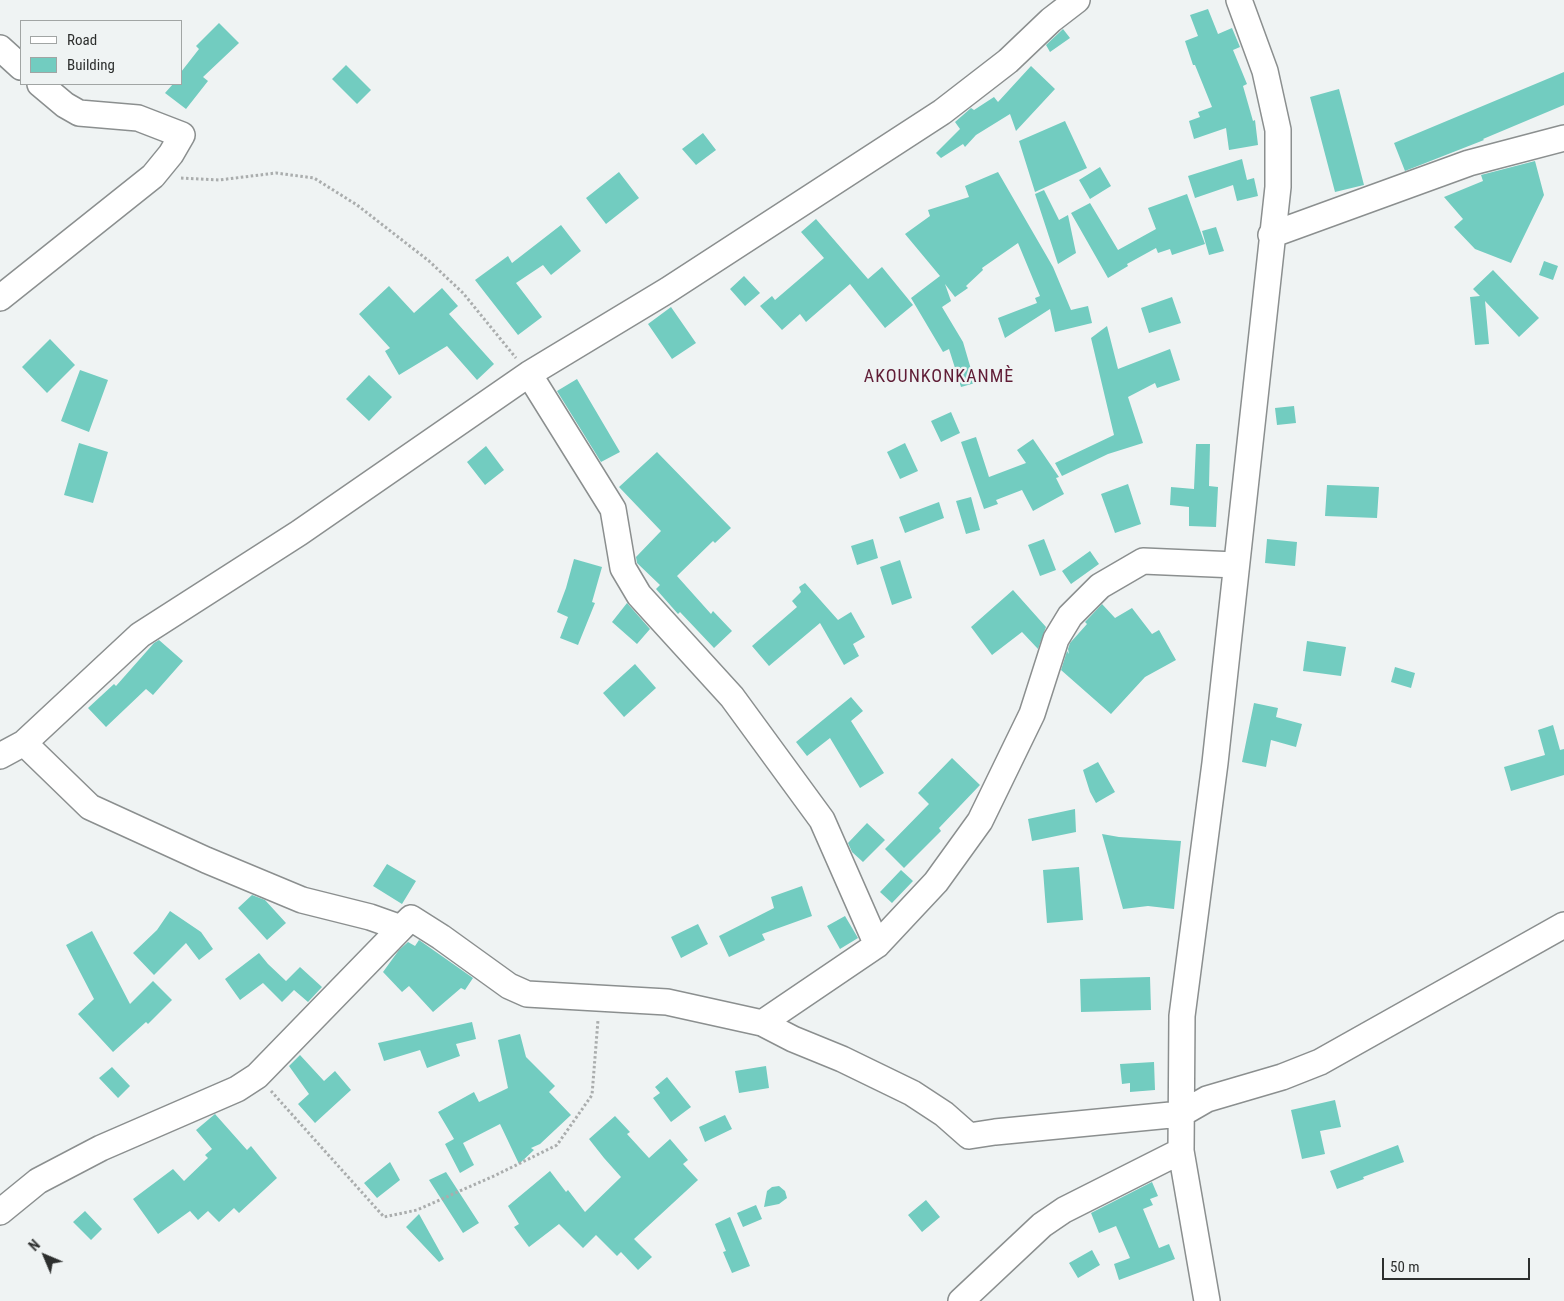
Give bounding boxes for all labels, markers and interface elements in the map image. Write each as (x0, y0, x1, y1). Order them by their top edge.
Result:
legend (20, 20, 182, 85)
text: Road (67, 31, 97, 49)
text: Building (67, 56, 115, 74)
district label: AKOUNKONKANMÈ (862, 366, 1016, 388)
north arrow (20, 1231, 70, 1281)
text: N (26, 1237, 43, 1254)
scale bar (1384, 1248, 1532, 1280)
text: 50 m (1390, 1258, 1420, 1276)

